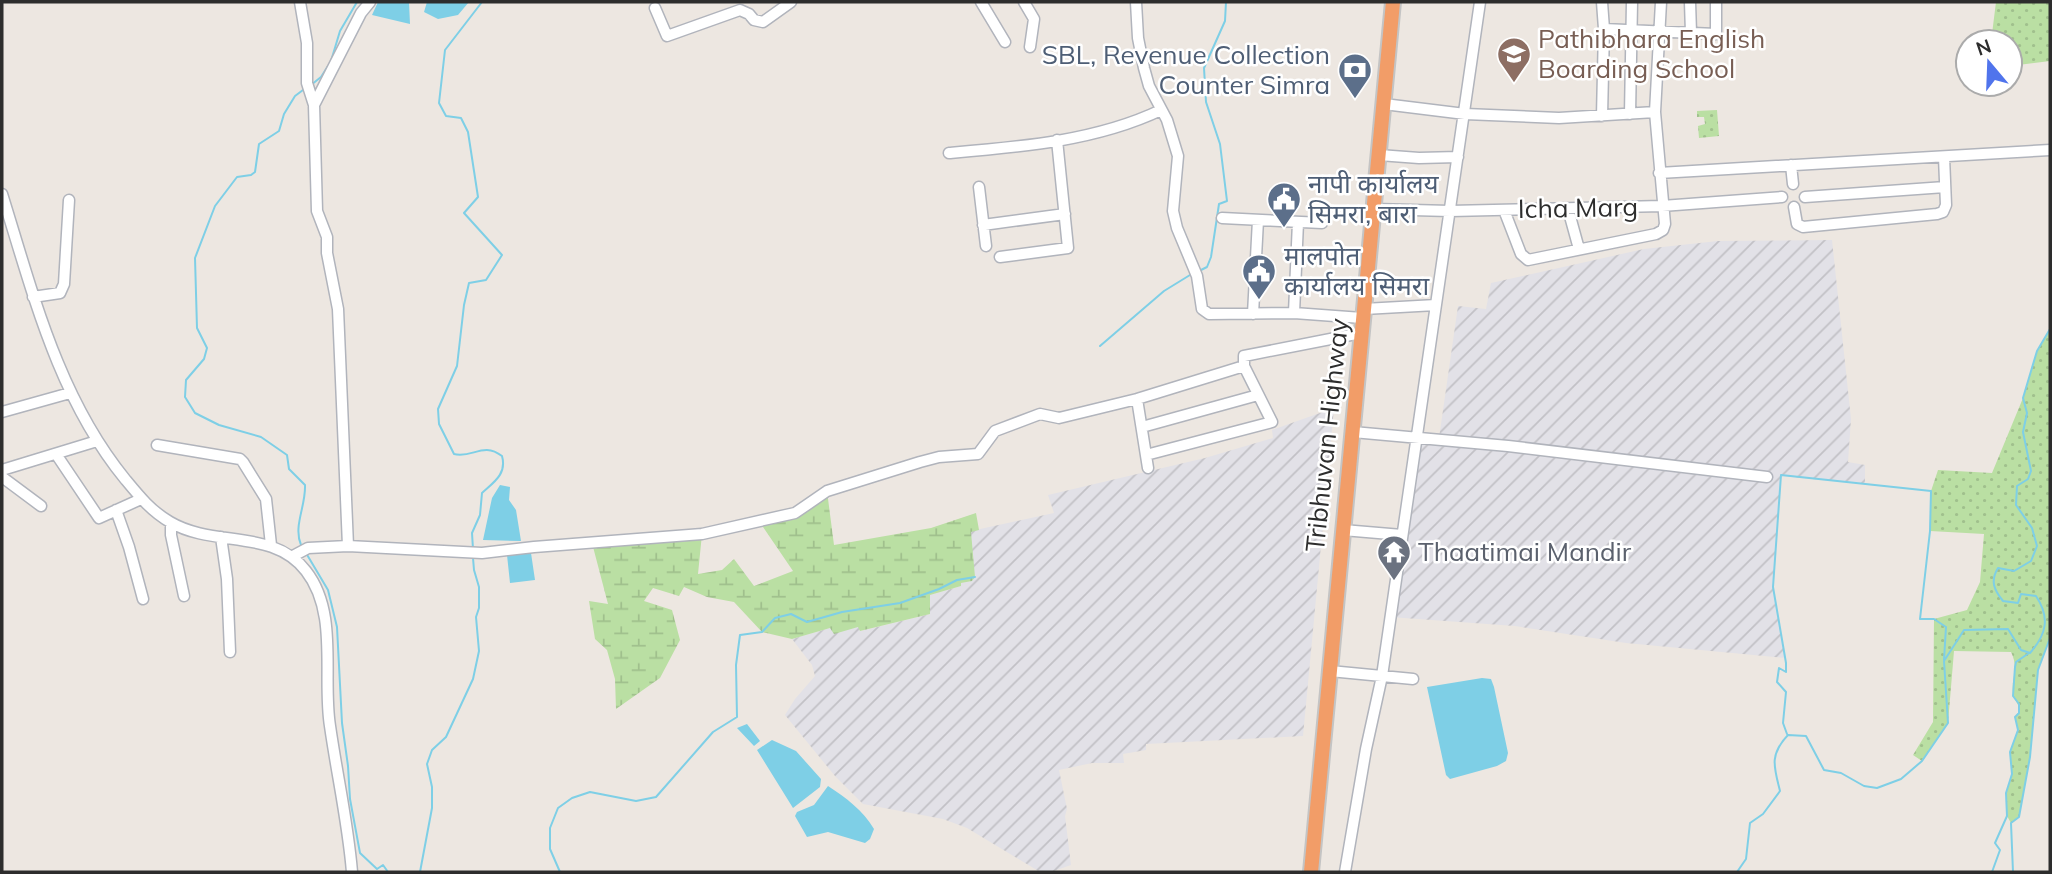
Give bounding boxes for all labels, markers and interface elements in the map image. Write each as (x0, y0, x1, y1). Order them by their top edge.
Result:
place label: Pathibhara English Boarding School (1538, 22, 1765, 85)
north arrow (1954, 28, 2024, 98)
text: N (1973, 33, 1994, 61)
school or university icon: Pathibhara English Boarding School (1495, 35, 1533, 84)
place label: SBL, Revenue Collection Counter Simra (1042, 38, 1330, 101)
bank icon: SBL, Revenue Collection Counter Simra (1336, 51, 1374, 100)
place label: नापी कार्यालय सिमरा, बारा (1308, 167, 1440, 230)
public building icon: नापी कार्यालय सिमरा, बारा (1265, 180, 1303, 229)
street label: Icha Marg (1518, 190, 1638, 225)
place label: मालपोत कार्यालय सिमरा (1284, 239, 1431, 302)
public building icon: मालपोत कार्यालय सिमरा (1240, 252, 1278, 301)
street label: Tribhuvan Highway (1298, 316, 1355, 553)
temple icon: Thaatimai Mandir (1375, 533, 1413, 582)
place label: Thaatimai Mandir (1418, 535, 1632, 568)

